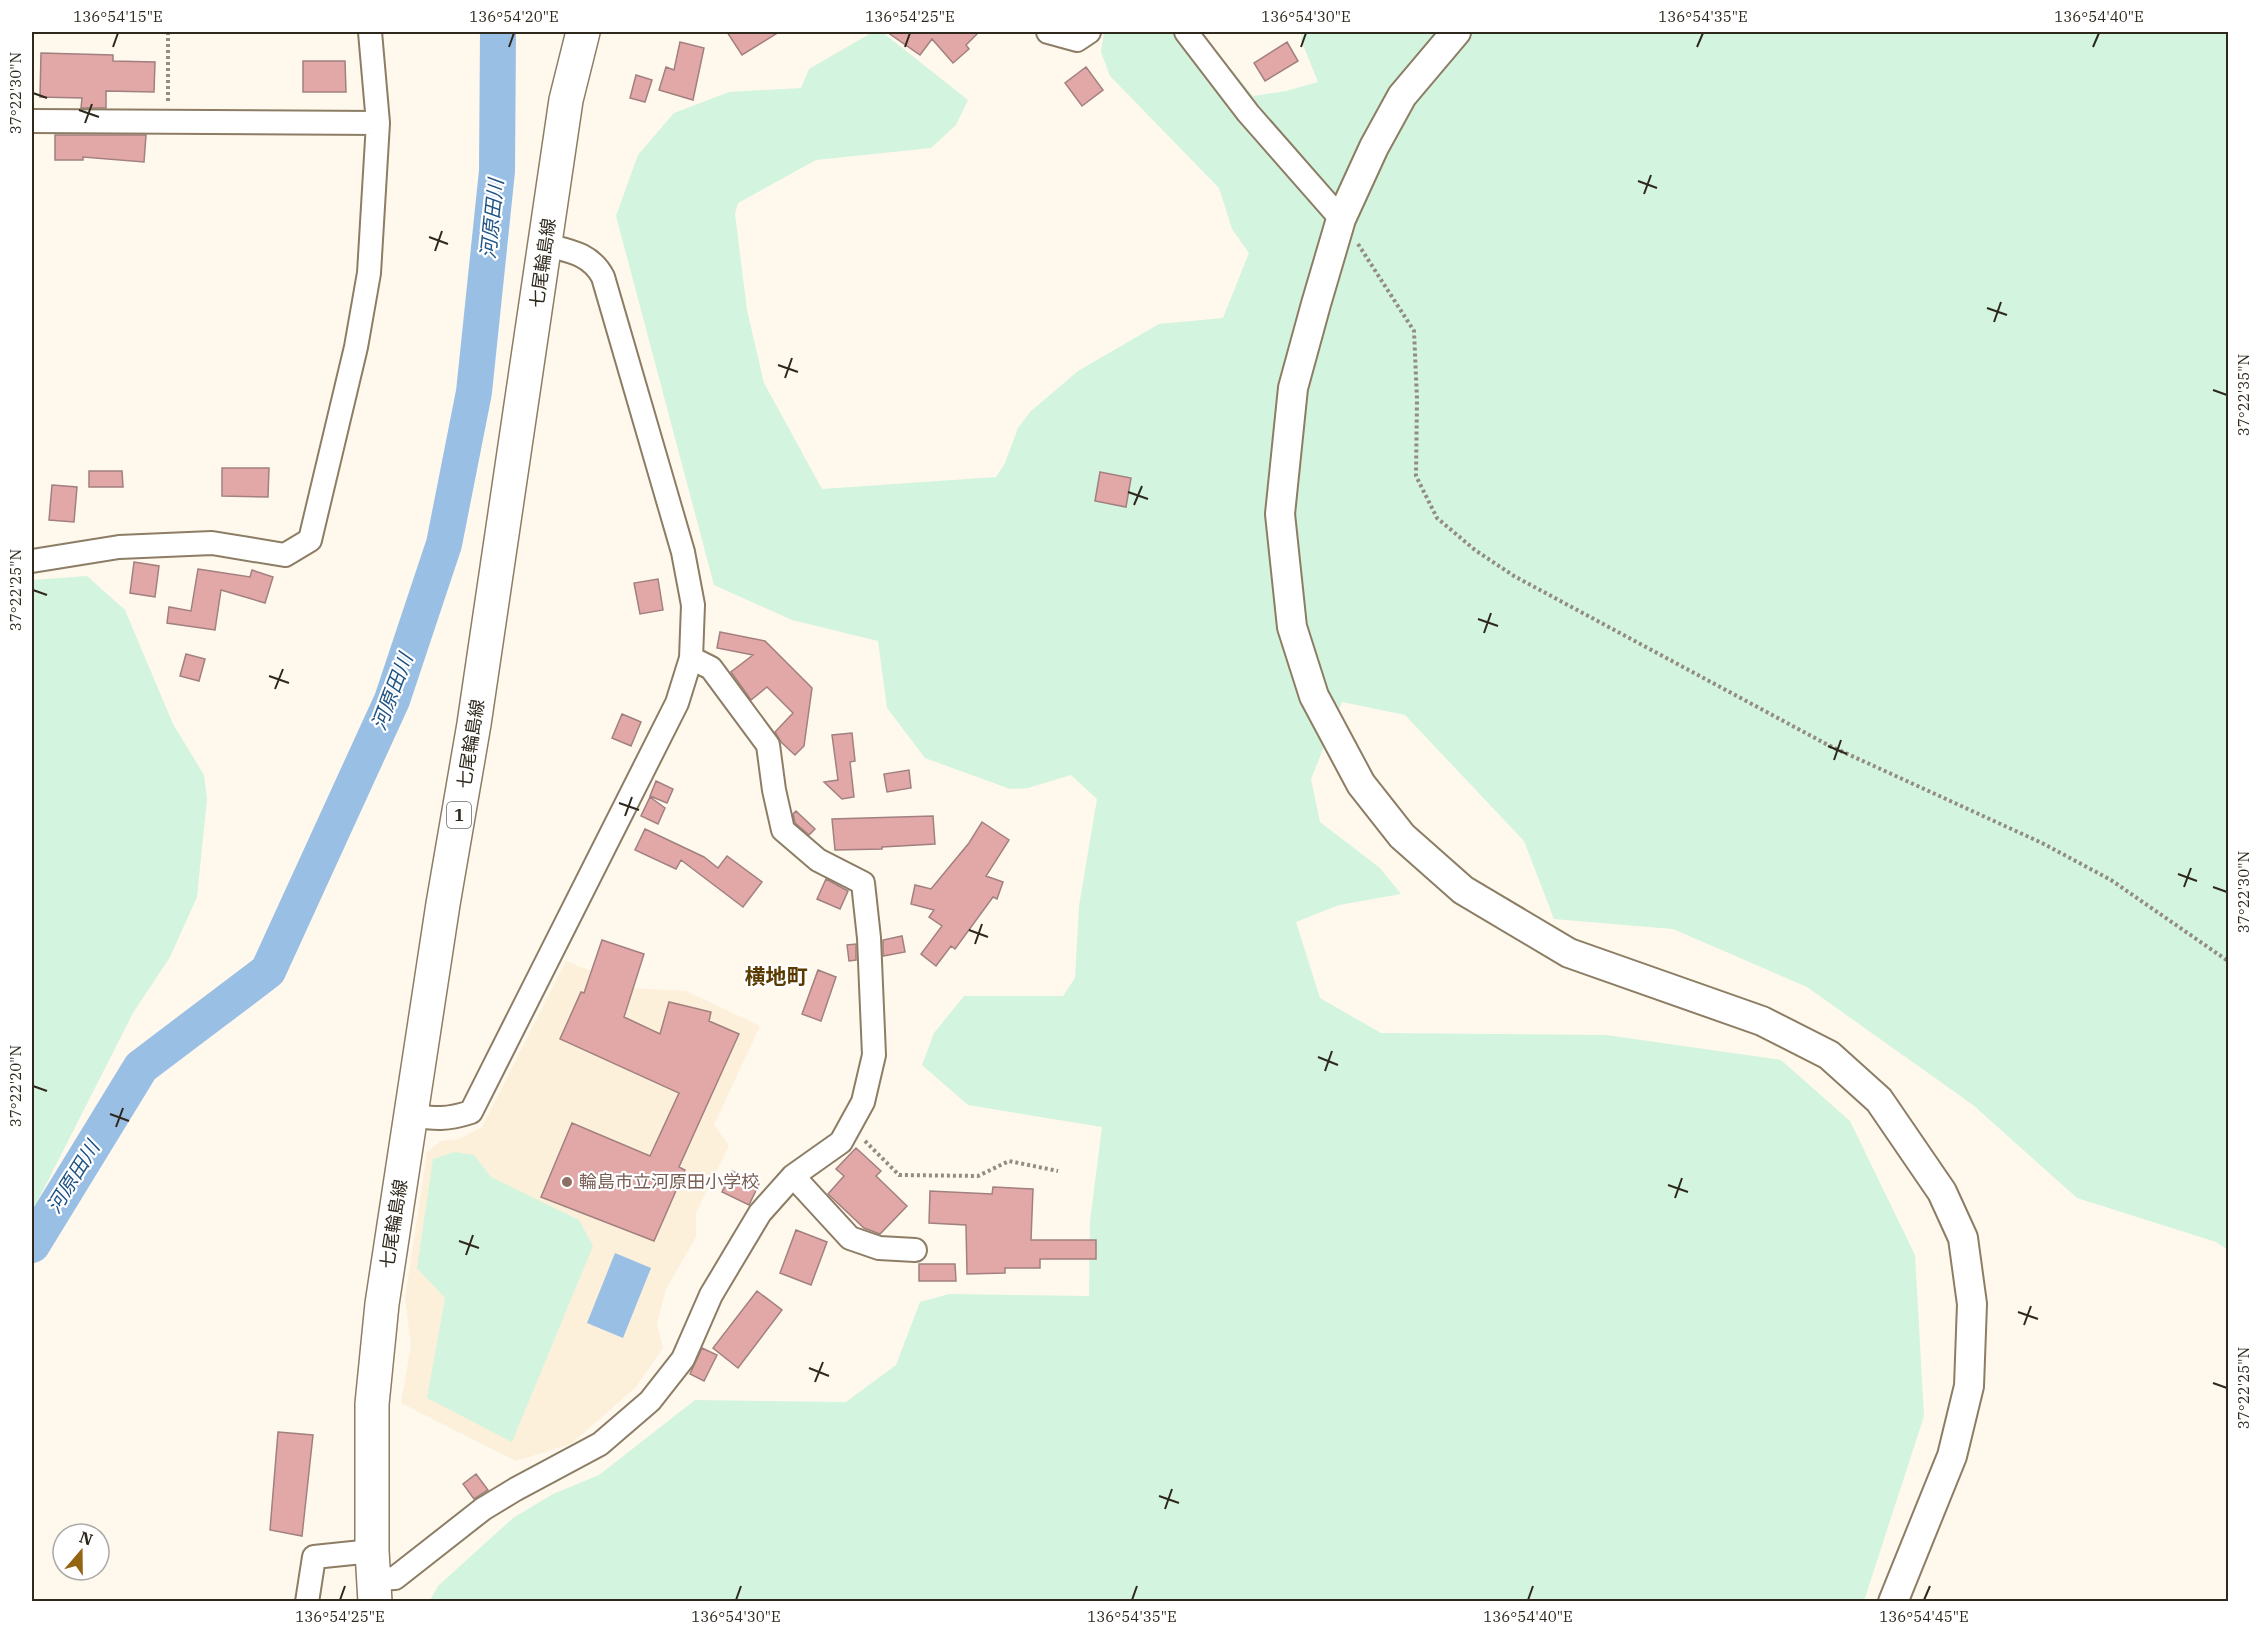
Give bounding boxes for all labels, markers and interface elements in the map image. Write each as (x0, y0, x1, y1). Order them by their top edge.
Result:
text: 136°54'15"E (73, 7, 163, 26)
text: 136°54'20"E (469, 7, 559, 26)
text: 136°54'25"E (865, 7, 955, 26)
text: 136°54'30"E (1261, 7, 1351, 26)
text: 136°54'35"E (1658, 7, 1748, 26)
text: 136°54'40"E (2054, 7, 2144, 26)
text: 37°22'30"N (6, 52, 25, 134)
water label: 河原田川 (474, 176, 509, 260)
street label: 七尾輪島線 (525, 217, 560, 309)
text: 37°22'35"N (2234, 354, 2253, 436)
text: 37°22'25"N (6, 549, 25, 631)
water label: 河原田川 (365, 648, 419, 734)
street label: 七尾輪島線 (452, 698, 489, 790)
road number: 1 (447, 802, 471, 828)
text: 37°22'30"N (2234, 851, 2253, 933)
district label: 横地町 (745, 962, 808, 990)
text: 37°22'20"N (6, 1045, 25, 1127)
water label: 河原田川 (40, 1134, 106, 1218)
place label: 輪島市立河原田小学校 (579, 1170, 759, 1193)
marker: 輪島市立河原田小学校 (560, 1175, 574, 1189)
street label: 七尾輪島線 (375, 1178, 412, 1270)
text: 37°22'25"N (2234, 1347, 2253, 1429)
north arrow (51, 1522, 111, 1582)
text: N (77, 1526, 95, 1549)
text: 136°54'25"E (295, 1607, 385, 1626)
text: 136°54'30"E (691, 1607, 781, 1626)
text: 136°54'35"E (1087, 1607, 1177, 1626)
text: 136°54'40"E (1483, 1607, 1573, 1626)
text: 136°54'45"E (1879, 1607, 1969, 1626)

